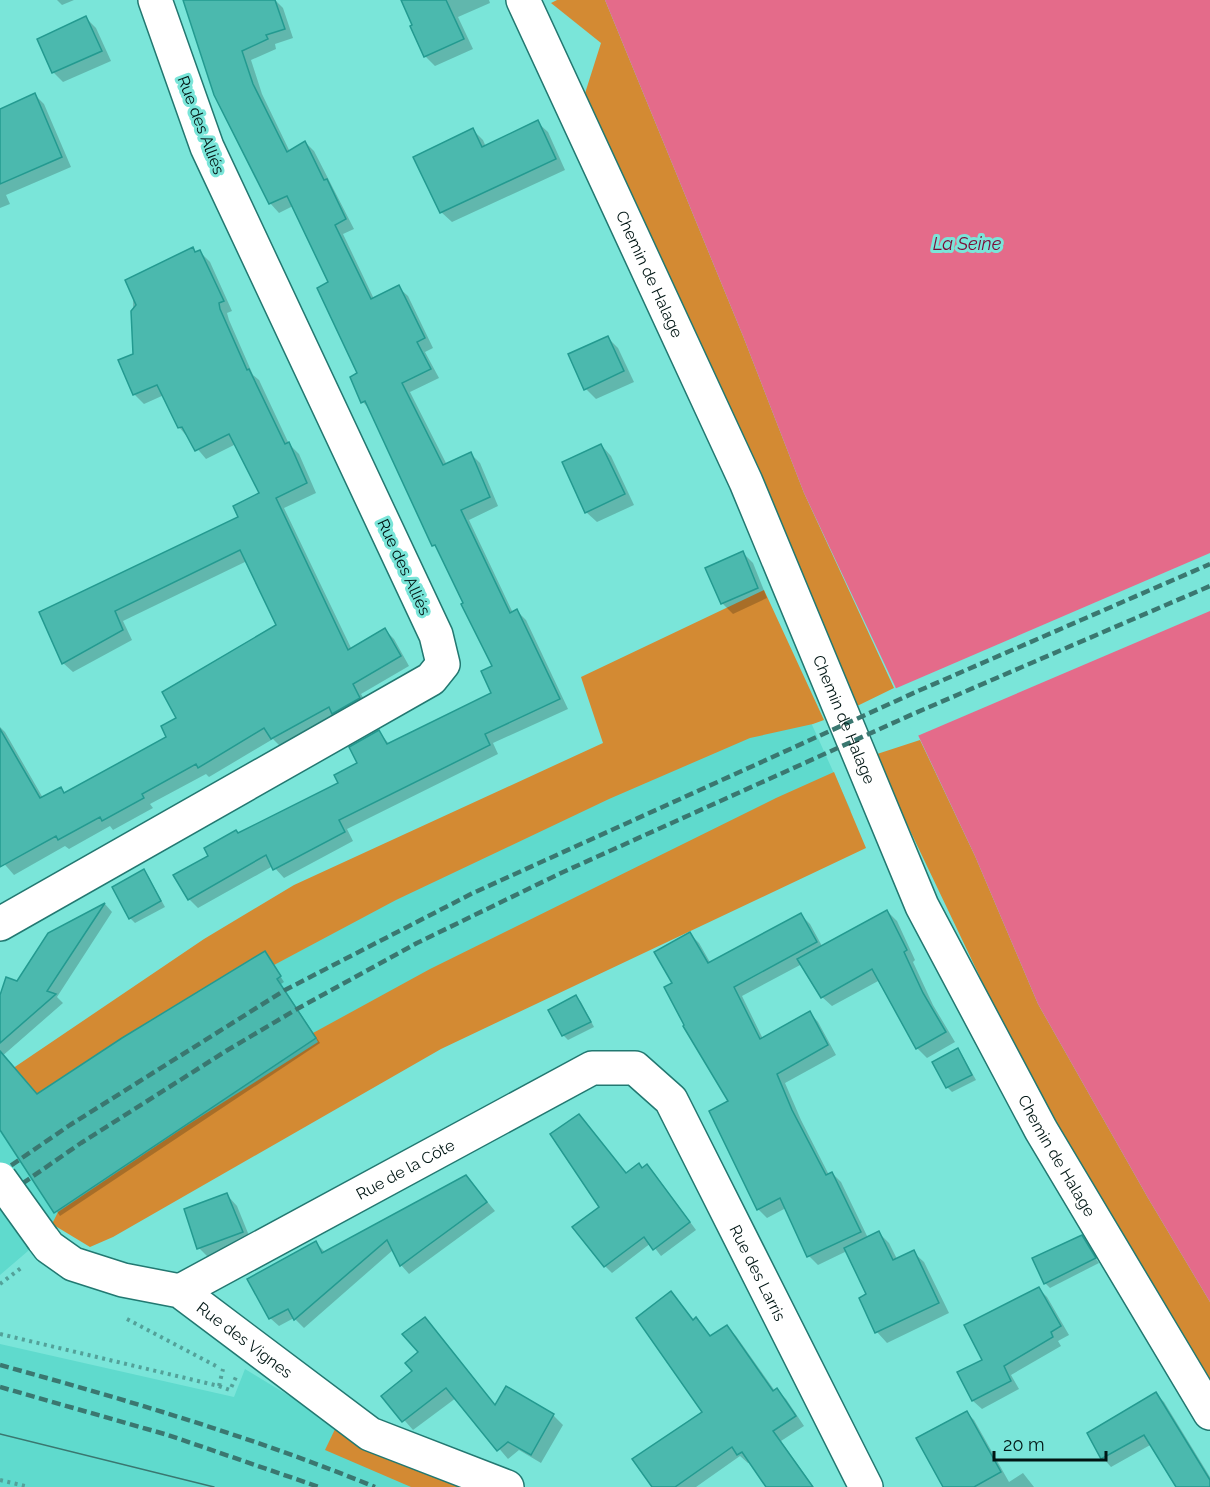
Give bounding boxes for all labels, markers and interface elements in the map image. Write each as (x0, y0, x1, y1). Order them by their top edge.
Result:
street label: Rue des Alliés (173, 73, 229, 177)
street label: Chemin de Halage (612, 208, 687, 341)
water label: La Seine (933, 233, 1002, 254)
street label: Rue des Alliés (373, 516, 435, 618)
street label: Chemin de Halage (809, 652, 880, 787)
street label: Chemin de Halage (1014, 1091, 1100, 1220)
street label: Rue de la Côte (353, 1135, 458, 1203)
street label: Rue des Larris (726, 1221, 790, 1324)
street label: Rue des Vignes (193, 1298, 297, 1382)
scale bar (994, 1424, 1106, 1462)
text: 20 m (1003, 1434, 1045, 1455)

